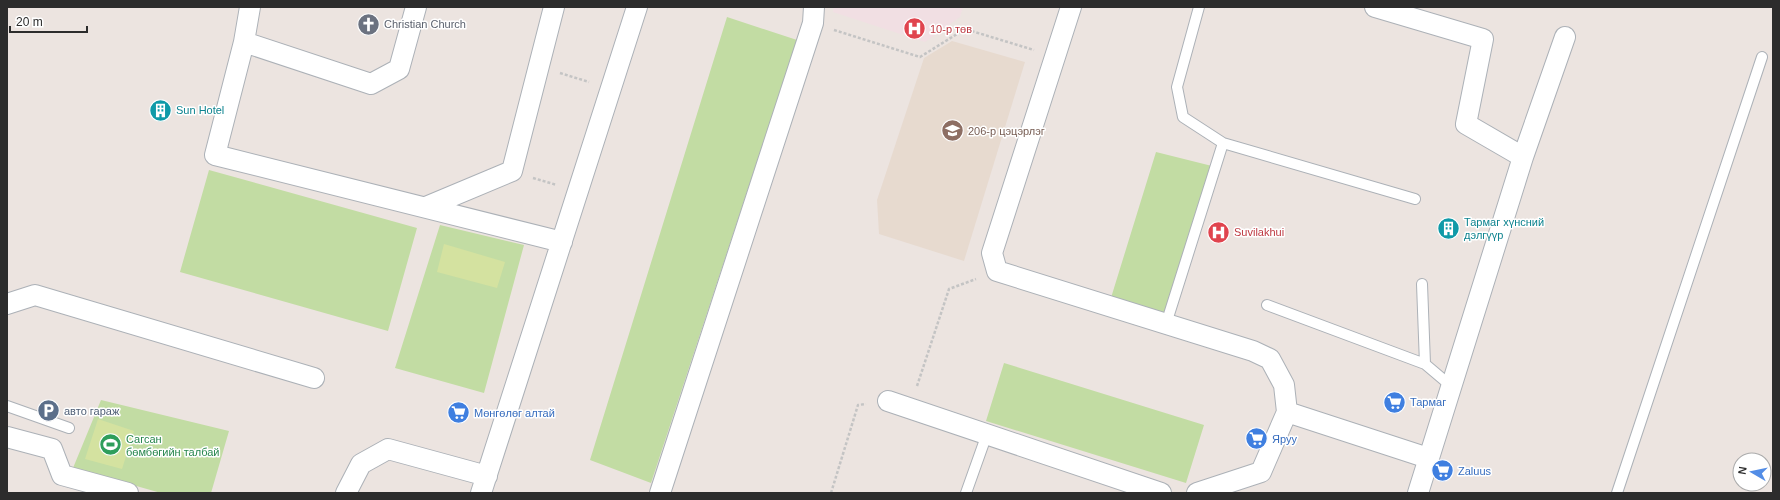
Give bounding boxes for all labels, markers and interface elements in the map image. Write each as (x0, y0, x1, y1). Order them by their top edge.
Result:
scale bar (10, 8, 87, 34)
church icon: Christian Church (355, 11, 381, 37)
text: 20 m (16, 15, 43, 29)
hospital icon: 10-р төв (901, 16, 927, 42)
place label: Christian Church (384, 18, 466, 30)
place label: 10-р төв (930, 23, 972, 35)
building icon: Sun Hotel (147, 97, 173, 123)
place label: Sun Hotel (176, 104, 224, 116)
school or university icon: 206-р цэцэрлэг (939, 118, 965, 144)
place label: 206-р цэцэрлэг (968, 125, 1045, 137)
building icon: Тармаг хүнсний дэлгүүр (1436, 215, 1462, 241)
place label: Тармаг хүнсний дэлгүүр (1464, 216, 1544, 241)
hospital icon: Suvilakhui (1205, 219, 1231, 245)
place label: Suvilakhui (1234, 226, 1284, 238)
supermarket icon: Тармаг (1381, 389, 1407, 415)
place label: Тармаг (1410, 396, 1446, 408)
parking icon: авто гараж (35, 398, 61, 424)
supermarket icon: Мөнгөлөг алтай (446, 400, 472, 426)
place label: авто гараж (64, 405, 120, 417)
place label: Мөнгөлөг алтай (474, 407, 555, 419)
supermarket icon: Яруу (1243, 426, 1269, 452)
sports icon: Сагсан бөмбөгийн талбай (97, 432, 123, 458)
place label: Сагсан бөмбөгийн талбай (126, 433, 219, 458)
place label: Яруу (1272, 433, 1297, 445)
north arrow (1732, 452, 1772, 492)
supermarket icon: Zaluus (1430, 458, 1456, 484)
place label: Zaluus (1458, 465, 1492, 477)
text: N (1736, 466, 1749, 475)

